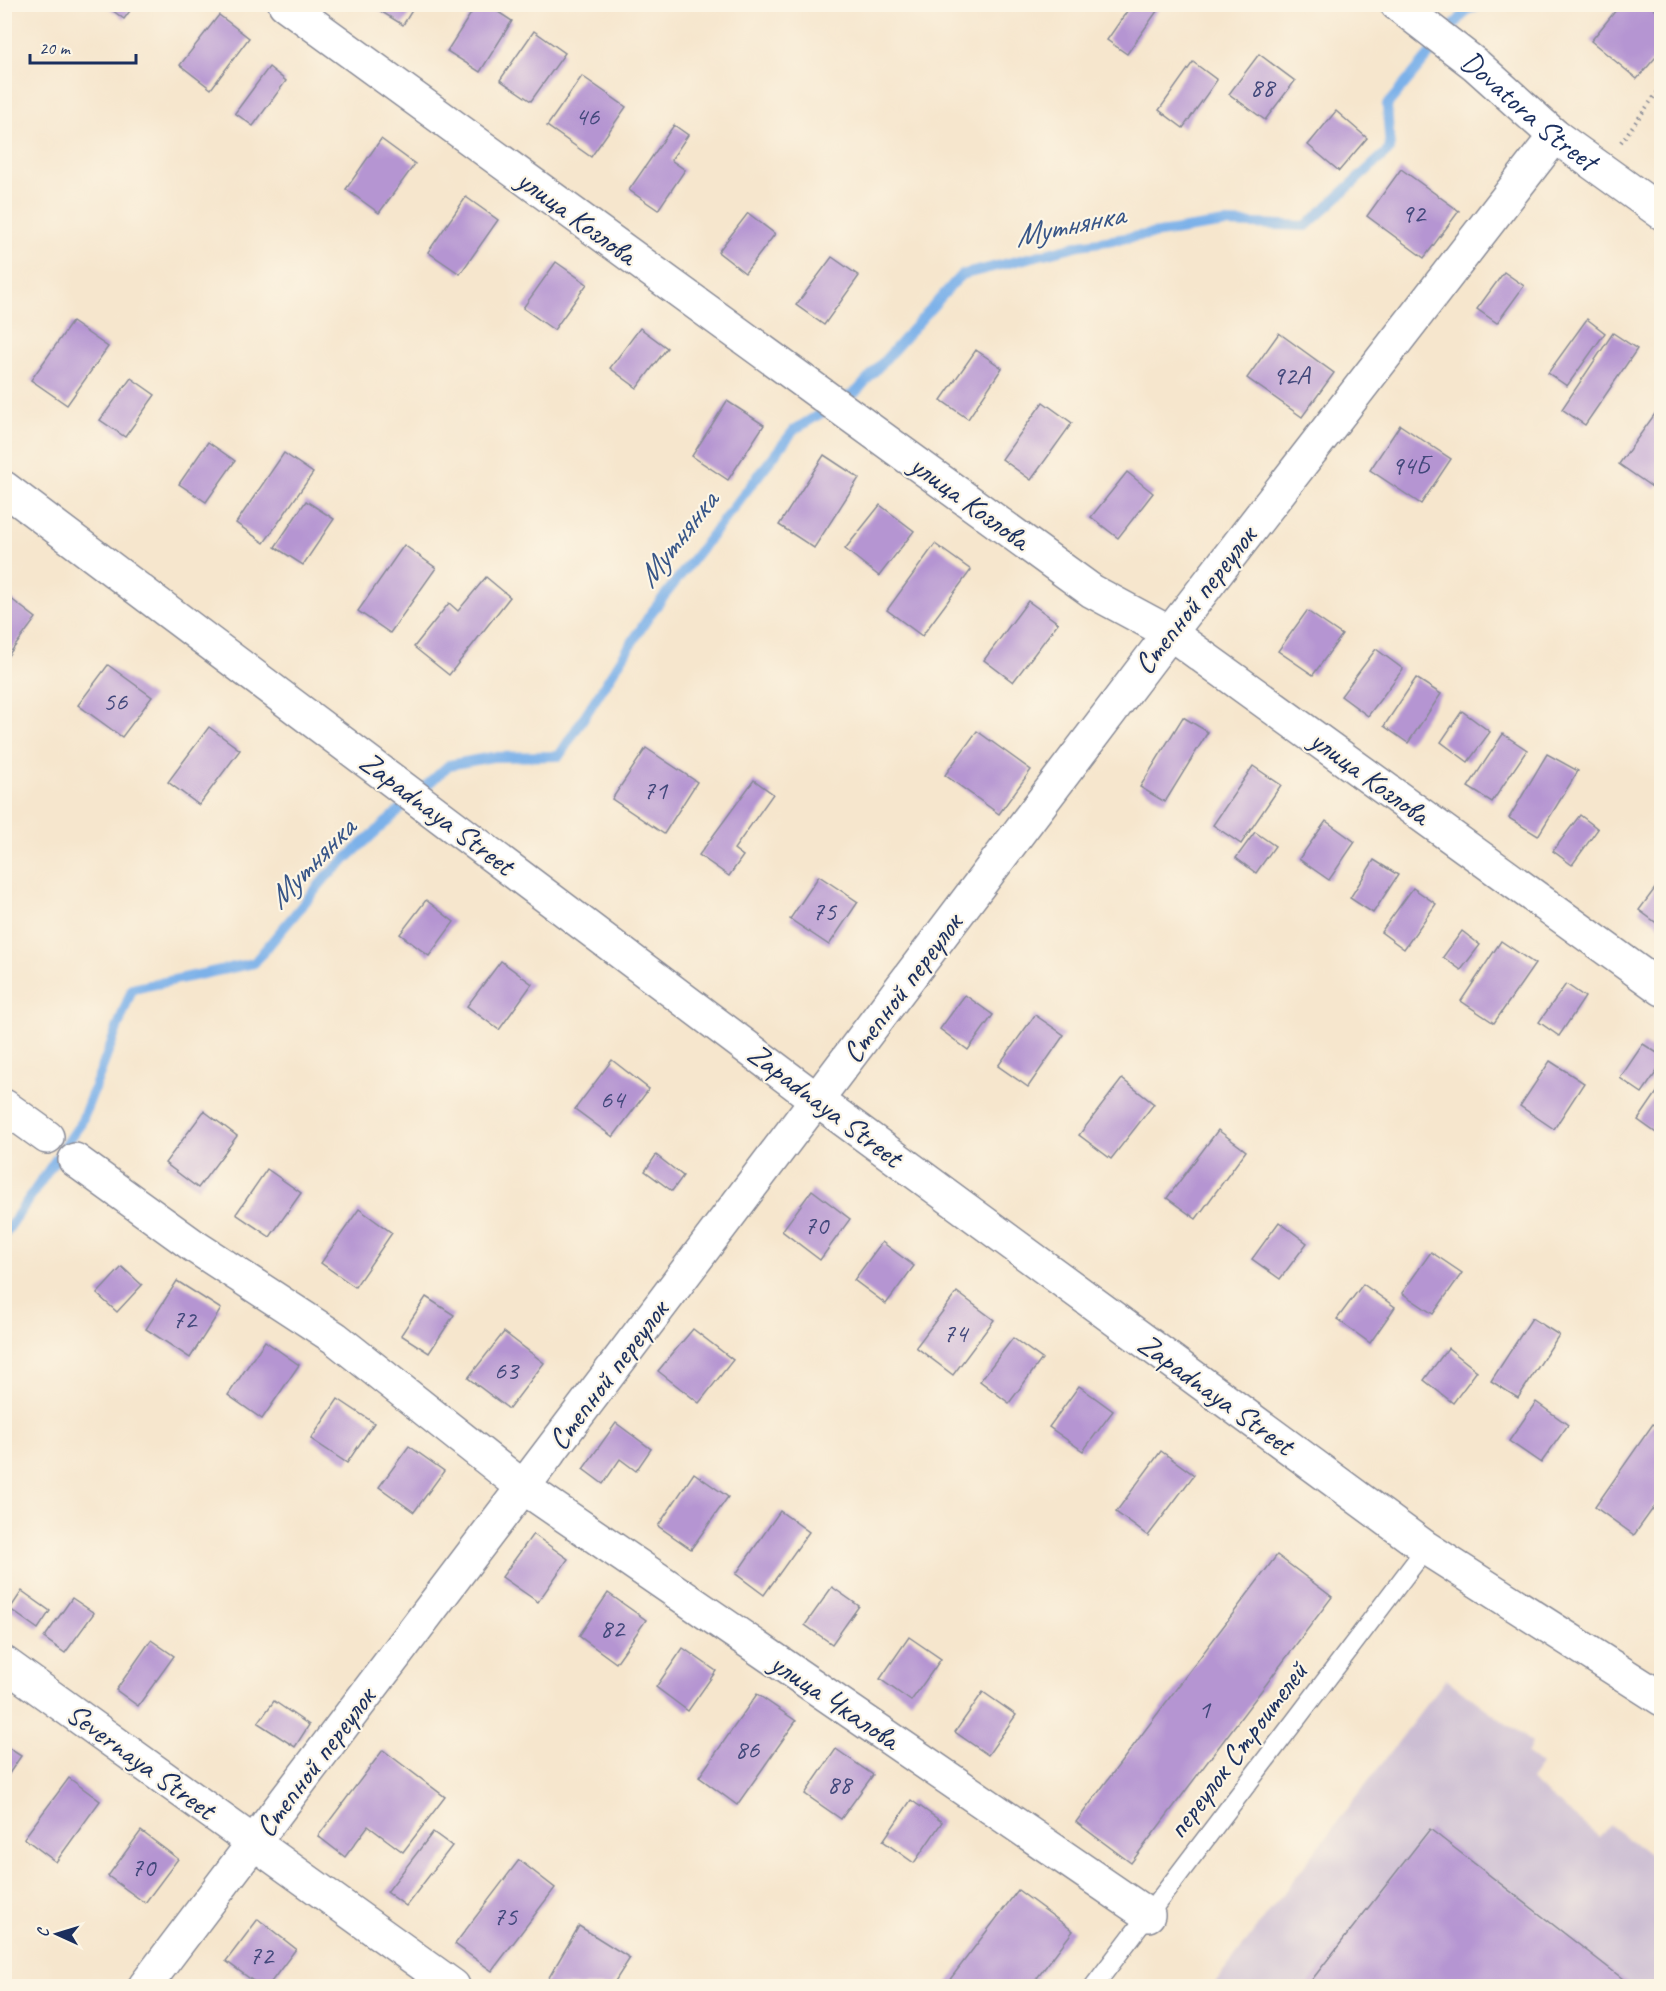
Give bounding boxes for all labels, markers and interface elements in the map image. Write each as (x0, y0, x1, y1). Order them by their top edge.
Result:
scale bar (30, 27, 136, 65)
text: 20 m (39, 37, 72, 59)
street label: Dovatora Street (1454, 42, 1608, 182)
house number: 88 (1250, 70, 1277, 104)
house number: 46 (575, 99, 600, 133)
street label: улица Козлова (508, 160, 647, 275)
water label: Мутнянка (1011, 193, 1131, 257)
house number: 92 (1401, 196, 1427, 230)
house number: 92А (1272, 358, 1311, 392)
street label: улица Козлова (901, 445, 1040, 560)
house number: 94Б (1391, 448, 1433, 482)
water label: Мутнянка (627, 480, 730, 595)
street label: Степной переулок (1125, 516, 1267, 682)
house number: 56 (103, 684, 128, 718)
street label: улица Козлова (1301, 720, 1440, 835)
street label: Zapadnaya Street (352, 742, 524, 885)
house number: 71 (643, 773, 669, 807)
water label: Мутнянка (258, 806, 367, 917)
house number: 75 (812, 894, 838, 928)
street label: Степной переулок (833, 903, 972, 1070)
street label: Zapadnaya Street (740, 1034, 912, 1177)
house number: 64 (600, 1082, 627, 1116)
house number: 70 (804, 1208, 830, 1242)
street label: Степной переулок (539, 1290, 678, 1457)
house number: 72 (172, 1302, 198, 1336)
house number: 74 (943, 1316, 970, 1350)
street label: Zapadnaya Street (1130, 1325, 1304, 1465)
house number: 63 (494, 1353, 520, 1387)
house number: 82 (600, 1611, 626, 1645)
street label: улица Чкалова (762, 1643, 909, 1759)
street label: переулок Строителей (1158, 1653, 1317, 1846)
street label: Степной переулок (246, 1677, 385, 1844)
house number: 1 (1198, 1692, 1212, 1726)
street label: Severnaya Street (59, 1694, 225, 1830)
house number: 86 (735, 1732, 760, 1766)
house number: 88 (827, 1767, 854, 1801)
house number: 70 (131, 1850, 157, 1884)
house number: 75 (493, 1899, 519, 1933)
north arrow (27, 1904, 87, 1964)
text: С (33, 1926, 53, 1938)
house number: 72 (249, 1938, 275, 1972)

